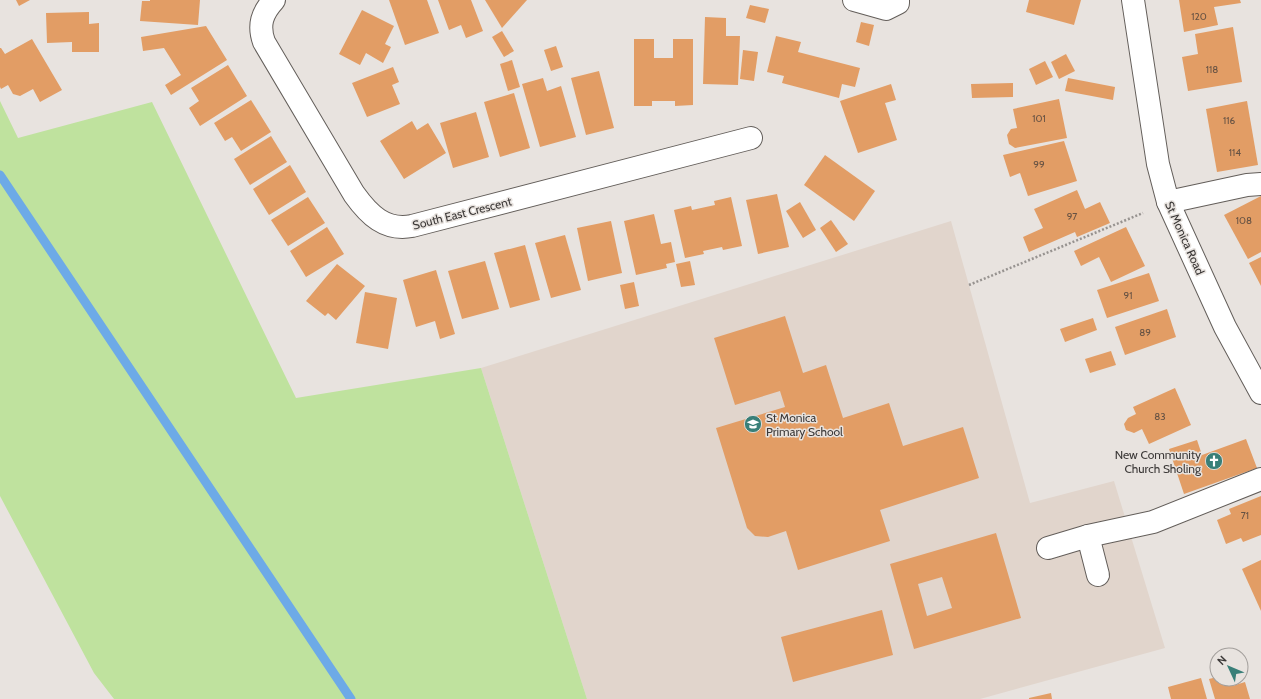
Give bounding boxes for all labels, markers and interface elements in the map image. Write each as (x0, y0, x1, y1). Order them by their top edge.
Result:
house number: 120 (1191, 10, 1207, 23)
house number: 118 (1206, 63, 1218, 76)
house number: 101 (1032, 112, 1046, 125)
house number: 116 (1223, 114, 1235, 127)
house number: 114 (1229, 146, 1241, 159)
house number: 99 (1033, 158, 1045, 171)
street label: South East Crescent (411, 193, 513, 233)
street label: St Monica Road (1162, 199, 1208, 277)
house number: 97 (1067, 210, 1077, 223)
house number: 108 (1236, 214, 1252, 227)
house number: 91 (1124, 289, 1132, 302)
house number: 89 (1139, 326, 1151, 339)
place label: St Monica Primary School (766, 410, 843, 439)
house number: 83 (1154, 410, 1166, 423)
school or university icon: St Monica Primary School (743, 414, 763, 434)
place label: New Community Church Sholing (1115, 447, 1202, 476)
church icon: New Community Church Sholing (1204, 451, 1224, 471)
house number: 71 (1241, 509, 1249, 522)
north arrow (1209, 647, 1249, 687)
text: N (1214, 652, 1230, 668)

